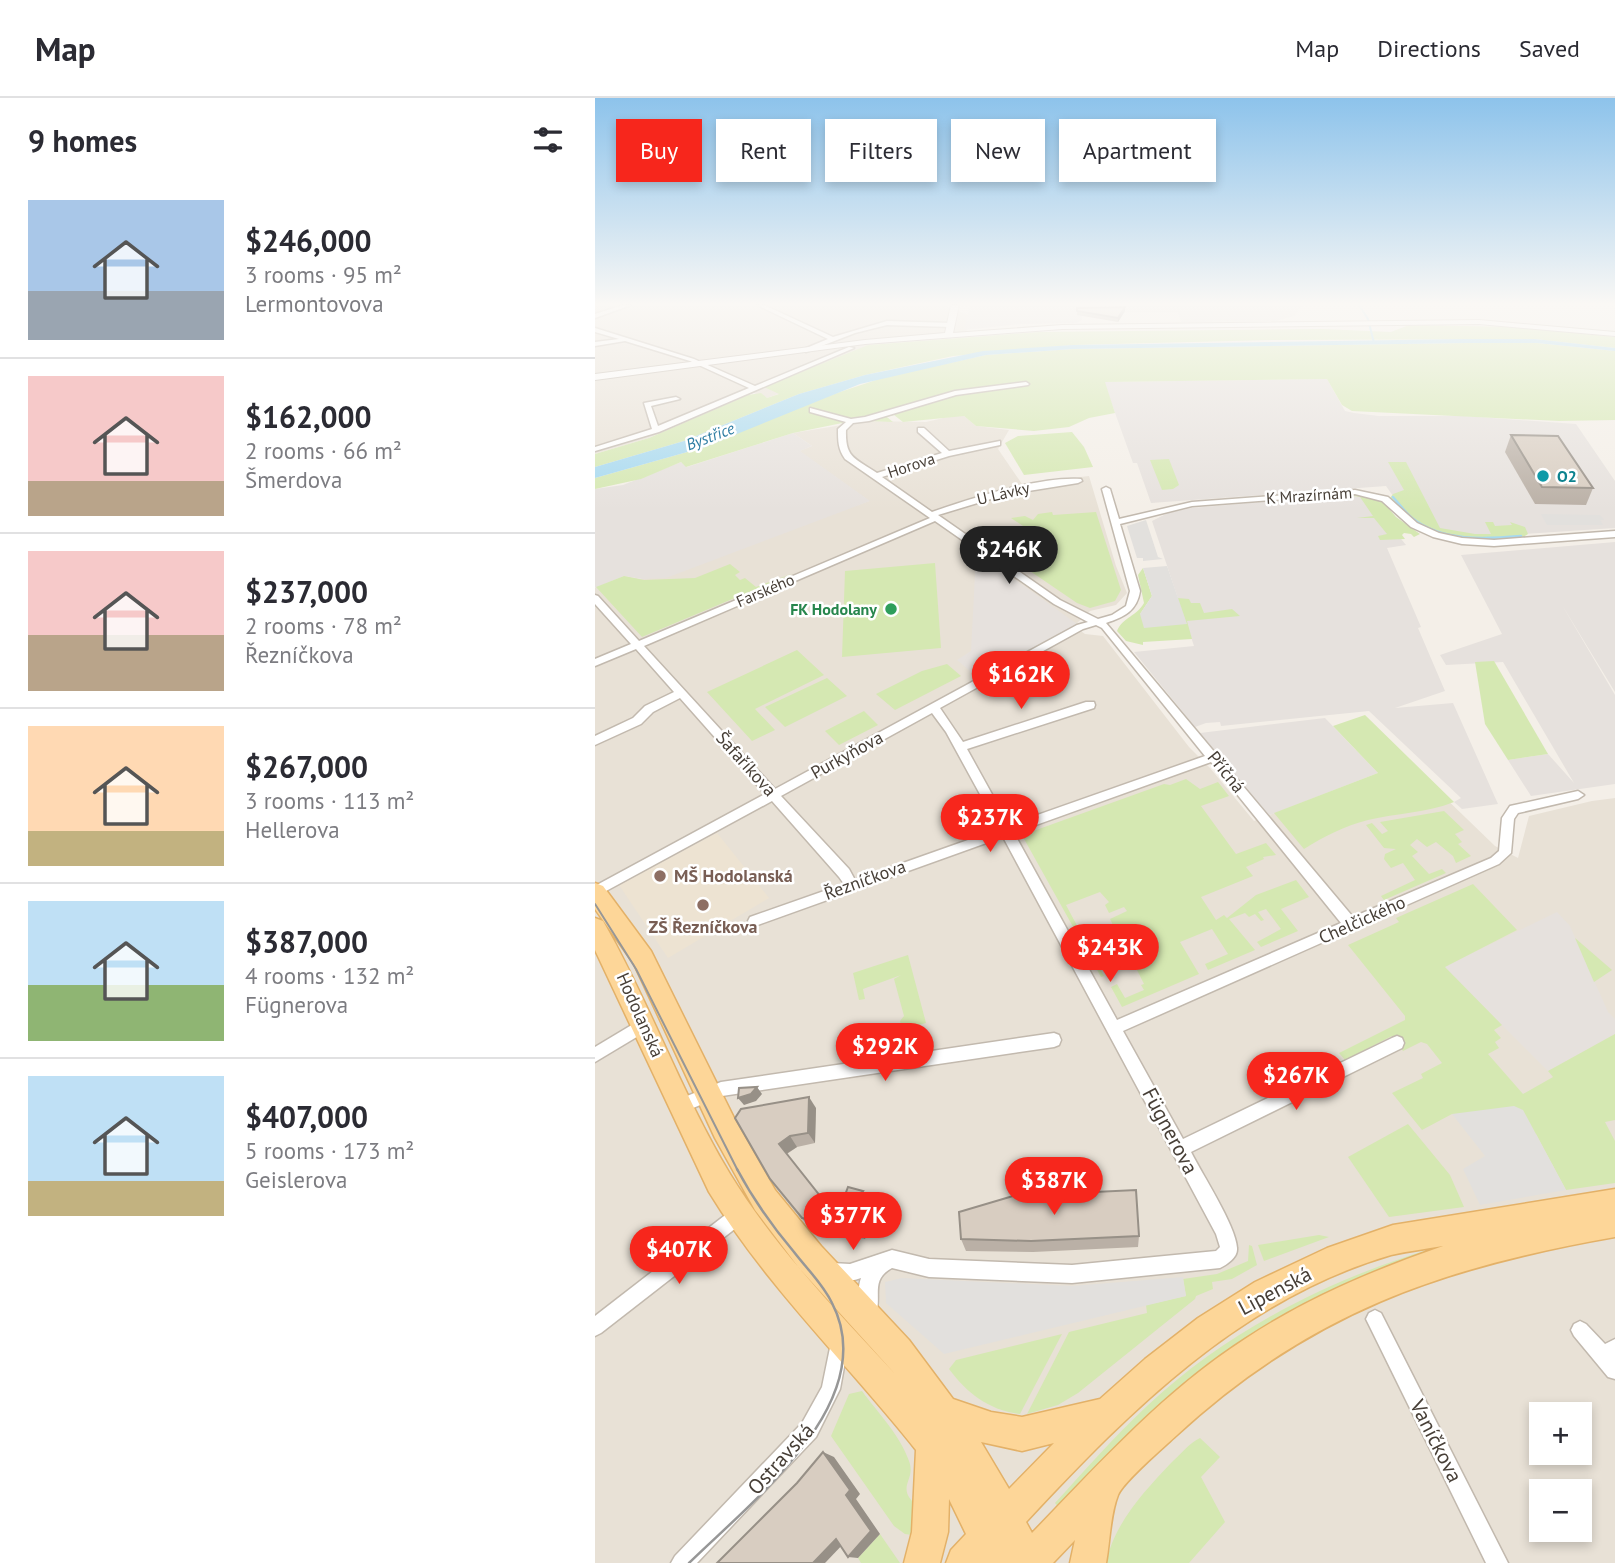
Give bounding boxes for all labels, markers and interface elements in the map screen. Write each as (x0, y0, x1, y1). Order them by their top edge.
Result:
text: Map (35, 27, 96, 70)
text: Map (1295, 33, 1339, 64)
text: Directions (1377, 33, 1481, 64)
text: Saved (1519, 33, 1580, 64)
chip: Buy (616, 119, 702, 182)
chip: Rent (716, 119, 811, 182)
chip: Filters (825, 119, 937, 182)
chip: New (951, 119, 1045, 182)
chip: Apartment (1059, 119, 1216, 182)
text: 9 homes (28, 121, 137, 160)
icon: filters (529, 121, 567, 159)
text: $246,000 (245, 221, 372, 260)
icon: home (84, 228, 168, 312)
text: 3 rooms · 95 m² (245, 260, 402, 289)
text: Lermontovova (245, 289, 384, 318)
text: $162,000 (245, 397, 372, 436)
icon: home (84, 404, 168, 488)
water label: Bystřice (683, 417, 738, 454)
text: 2 rooms · 66 m² (245, 436, 402, 465)
street label: Horova (885, 448, 937, 482)
text: Šmerdova (245, 465, 342, 494)
place label: O2 (1557, 466, 1577, 486)
marker: O2 (1535, 468, 1551, 484)
street label: U Lávky (975, 477, 1032, 509)
street label: K Mrazírnám (1265, 482, 1353, 508)
pin: $246K (960, 526, 1058, 586)
text: $246K (976, 534, 1042, 563)
street label: Farského (733, 569, 797, 611)
text: $237,000 (245, 572, 368, 611)
icon: home (84, 579, 168, 663)
place label: FK Hodolany (790, 599, 877, 619)
marker: FK Hodolany (883, 601, 899, 617)
text: 2 rooms · 78 m² (245, 611, 402, 640)
text: Řezníčkova (245, 640, 354, 669)
pin: $162K (972, 652, 1070, 711)
text: $162K (988, 659, 1054, 688)
street label: Purkyňova (807, 725, 887, 784)
street label: Šafaříkova (711, 726, 782, 801)
street label: Příčná (1203, 746, 1250, 797)
text: $267,000 (245, 747, 368, 786)
icon: home (84, 754, 168, 838)
text: 3 rooms · 113 m² (245, 786, 414, 815)
pin: $237K (941, 794, 1039, 854)
text: $237K (957, 802, 1023, 831)
text: Hellerova (245, 815, 340, 844)
street label: Řezníčkova (821, 854, 909, 905)
place label: MŠ Hodolanská (674, 864, 793, 887)
marker: MŠ Hodolanská (652, 868, 668, 884)
street label: Chelčického (1315, 890, 1409, 949)
marker: ZŠ Řezníčkova (695, 897, 711, 913)
place label: ZŠ Řezníčkova (648, 915, 758, 938)
text: $387,000 (245, 922, 368, 961)
pin: $243K (1061, 924, 1159, 984)
icon: home (84, 929, 168, 1013)
text: $243K (1077, 932, 1143, 961)
text: 4 rooms · 132 m² (245, 961, 414, 990)
street label: Hodolanská (612, 969, 669, 1061)
text: Fügnerova (245, 990, 348, 1019)
pin: $292K (836, 1024, 934, 1083)
text: $292K (852, 1031, 918, 1060)
pin: $267K (1247, 1052, 1345, 1112)
text: $267K (1263, 1060, 1329, 1089)
street label: Fügnerova (1136, 1083, 1204, 1179)
text: $407,000 (245, 1097, 368, 1136)
icon: home (84, 1104, 168, 1188)
text: 5 rooms · 173 m² (245, 1136, 414, 1165)
pin: $387K (1005, 1158, 1103, 1217)
text: Geislerova (245, 1165, 347, 1194)
text: $387K (1021, 1165, 1087, 1194)
pin: $377K (804, 1192, 902, 1252)
text: $377K (820, 1200, 886, 1229)
pin: $407K (630, 1226, 728, 1286)
text: $407K (646, 1234, 712, 1263)
street label: Lipenská (1233, 1260, 1316, 1321)
street label: Vaníčkova (1404, 1394, 1469, 1487)
map controls (1529, 1402, 1592, 1542)
button: + (1529, 1402, 1592, 1465)
street label: Ostravská (741, 1417, 820, 1500)
button: − (1529, 1479, 1592, 1542)

